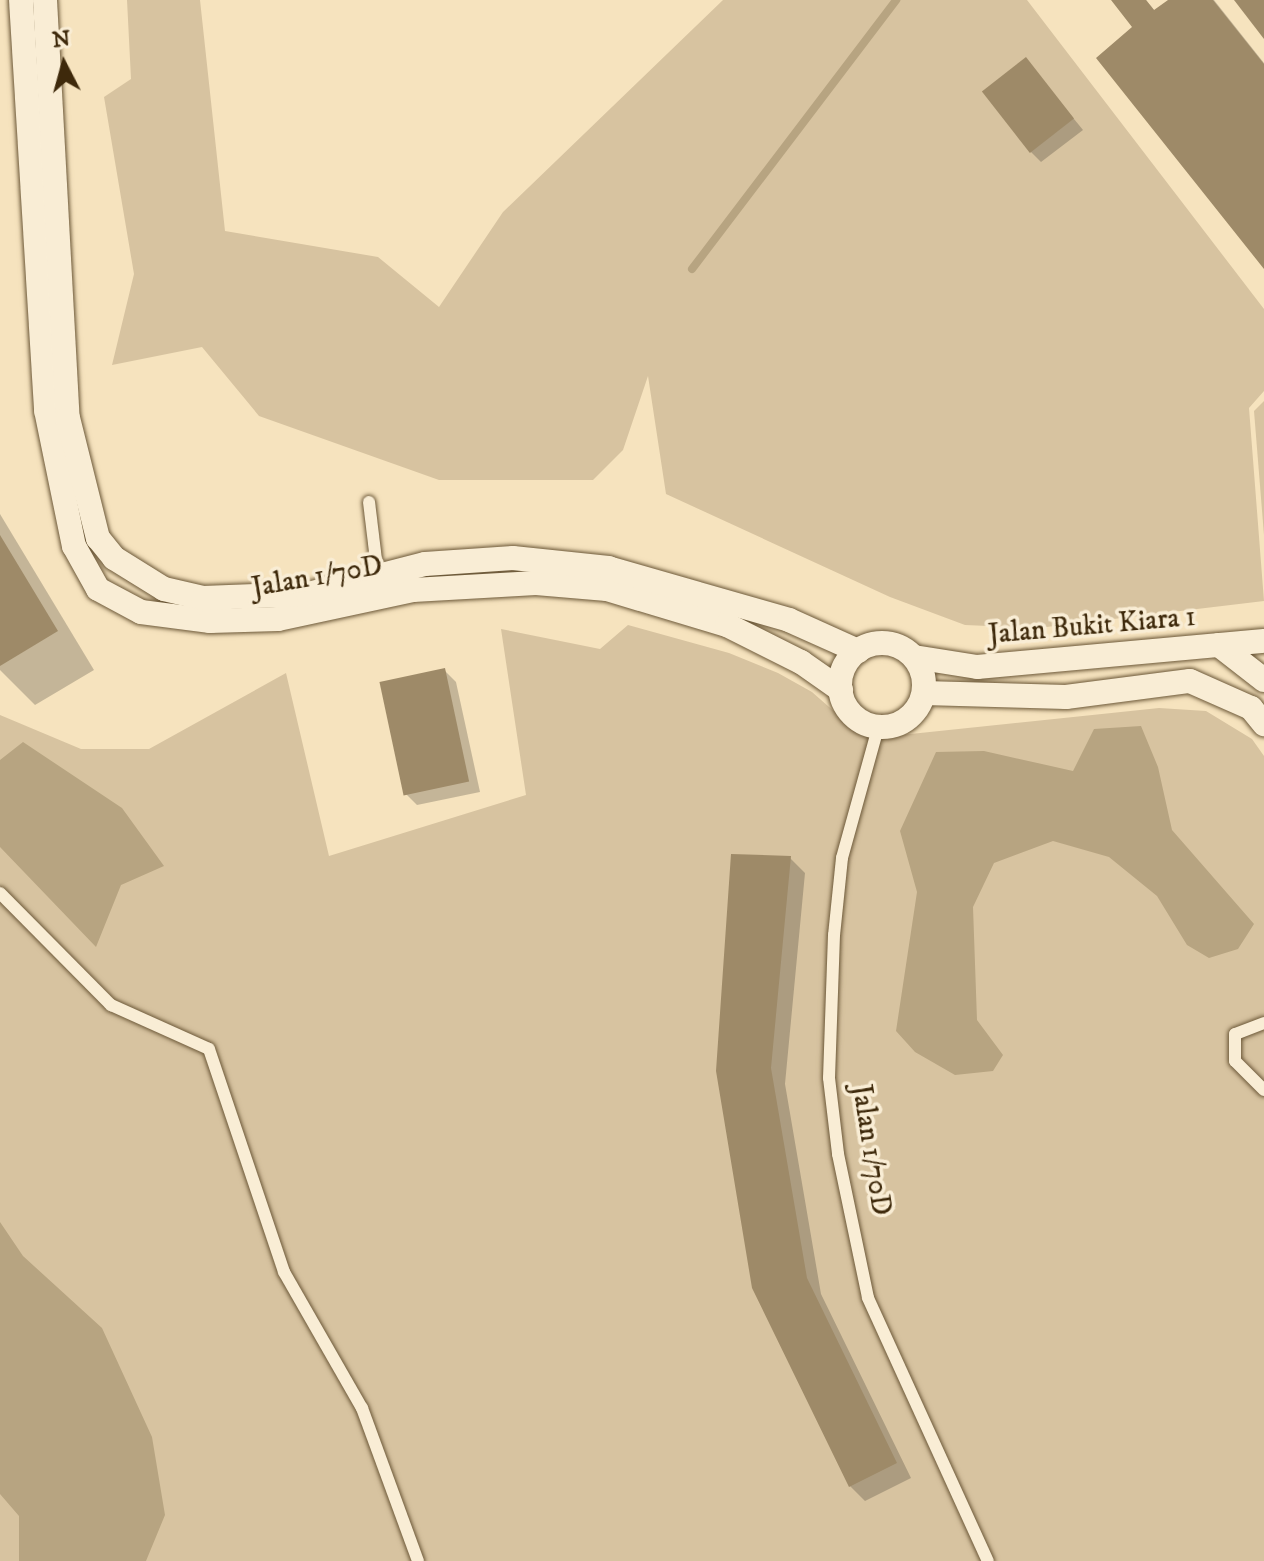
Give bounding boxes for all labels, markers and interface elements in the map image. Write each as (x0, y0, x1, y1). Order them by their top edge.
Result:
north arrow (24, 24, 104, 104)
text: N (51, 25, 72, 54)
street label: Jalan 1/70D (249, 549, 385, 605)
street label: Jalan Bukit Kiara 1 (987, 600, 1197, 652)
street label: Jalan 1/70D (844, 1082, 898, 1218)

